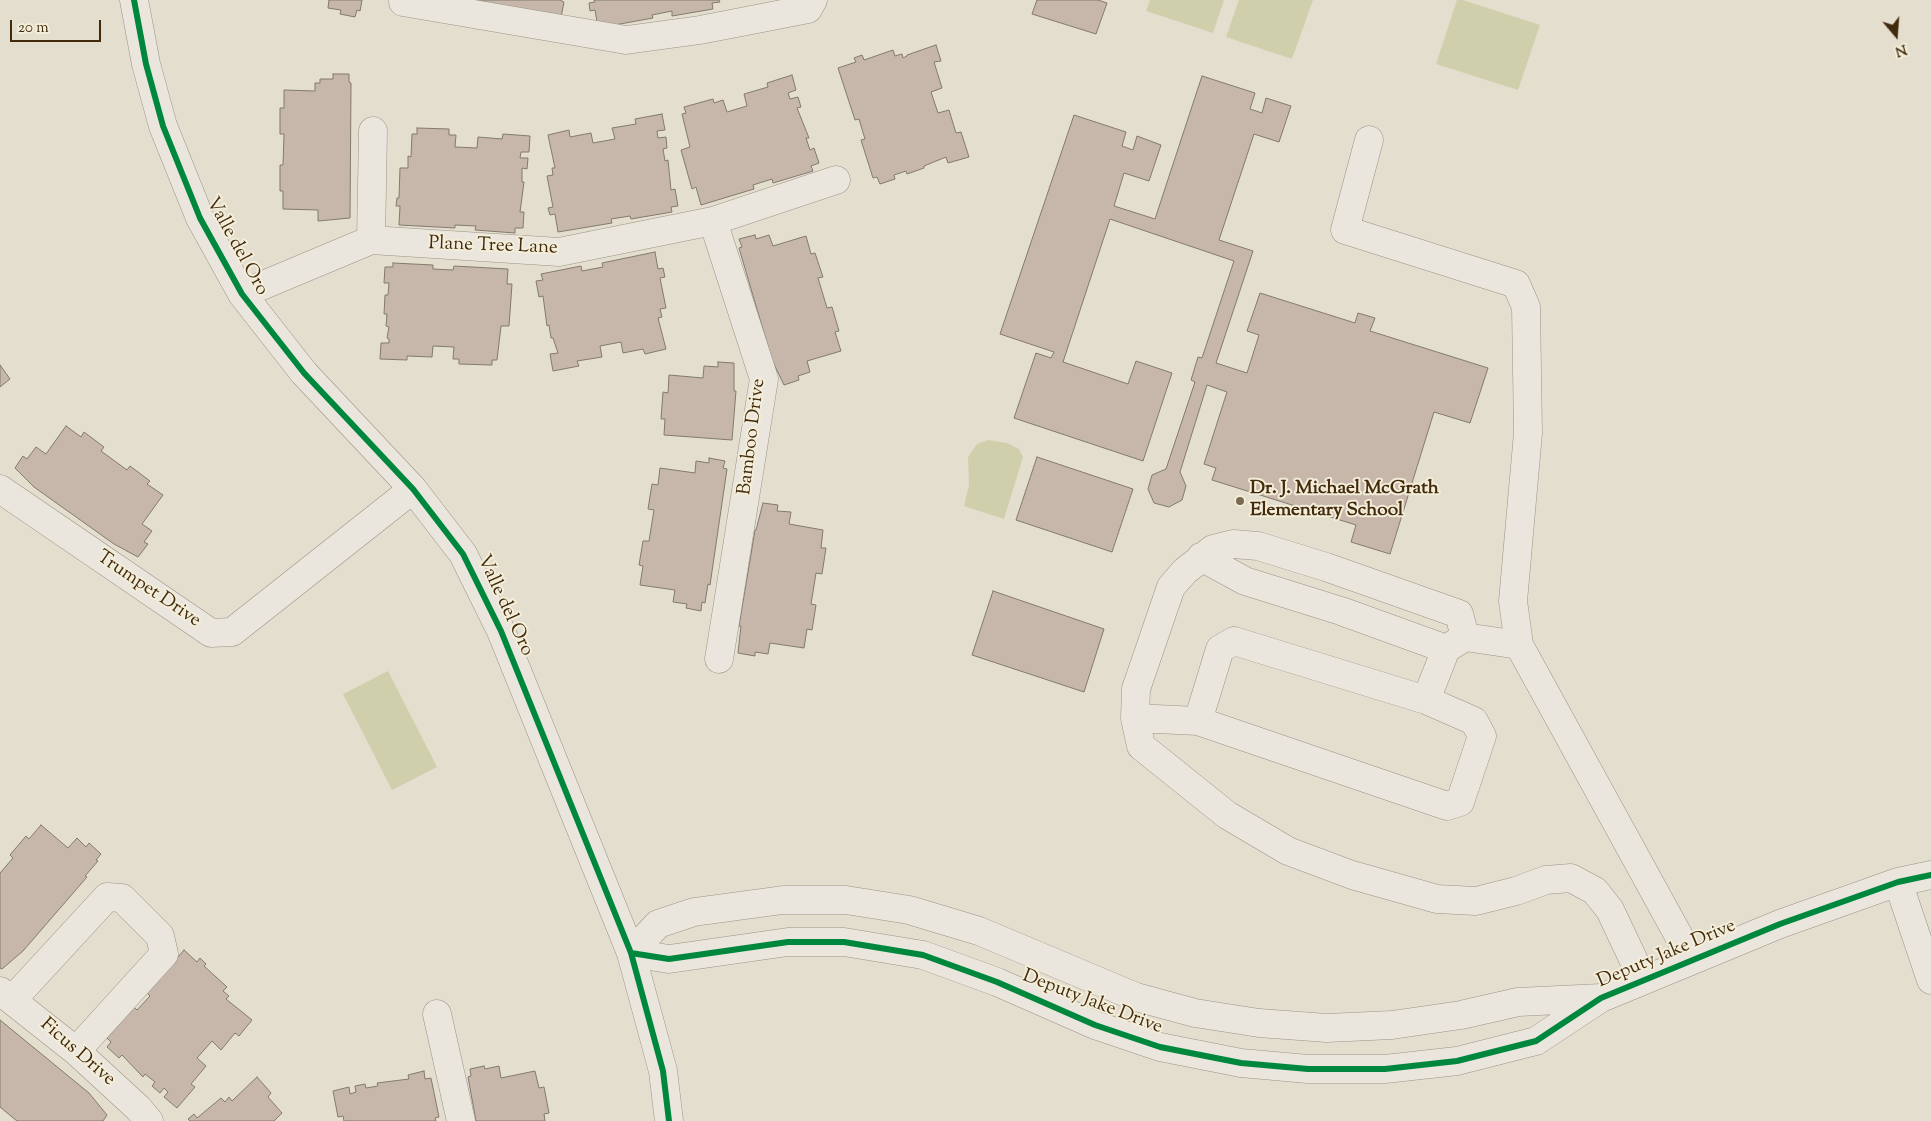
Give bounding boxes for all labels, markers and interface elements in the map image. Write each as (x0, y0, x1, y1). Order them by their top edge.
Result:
scale bar (12, 10, 104, 42)
north arrow (1871, 10, 1921, 60)
text: 20 m (18, 18, 49, 39)
text: N (1892, 38, 1909, 61)
street label: Valle del Oro (200, 194, 272, 300)
street label: Plane Tree Lane (428, 233, 558, 261)
street label: Bamboo Drive (735, 377, 771, 497)
place label: Dr. J. Michael McGrath Elementary School (1250, 479, 1439, 523)
marker: Dr. J. Michael McGrath Elementary School (1234, 495, 1246, 507)
street label: Trumpet Drive (92, 547, 204, 633)
street label: Valle del Oro (471, 552, 537, 660)
street label: Deputy Jake Drive (1594, 916, 1740, 994)
street label: Deputy Jake Drive (1019, 966, 1165, 1040)
street label: Ficus Drive (35, 1014, 119, 1092)

